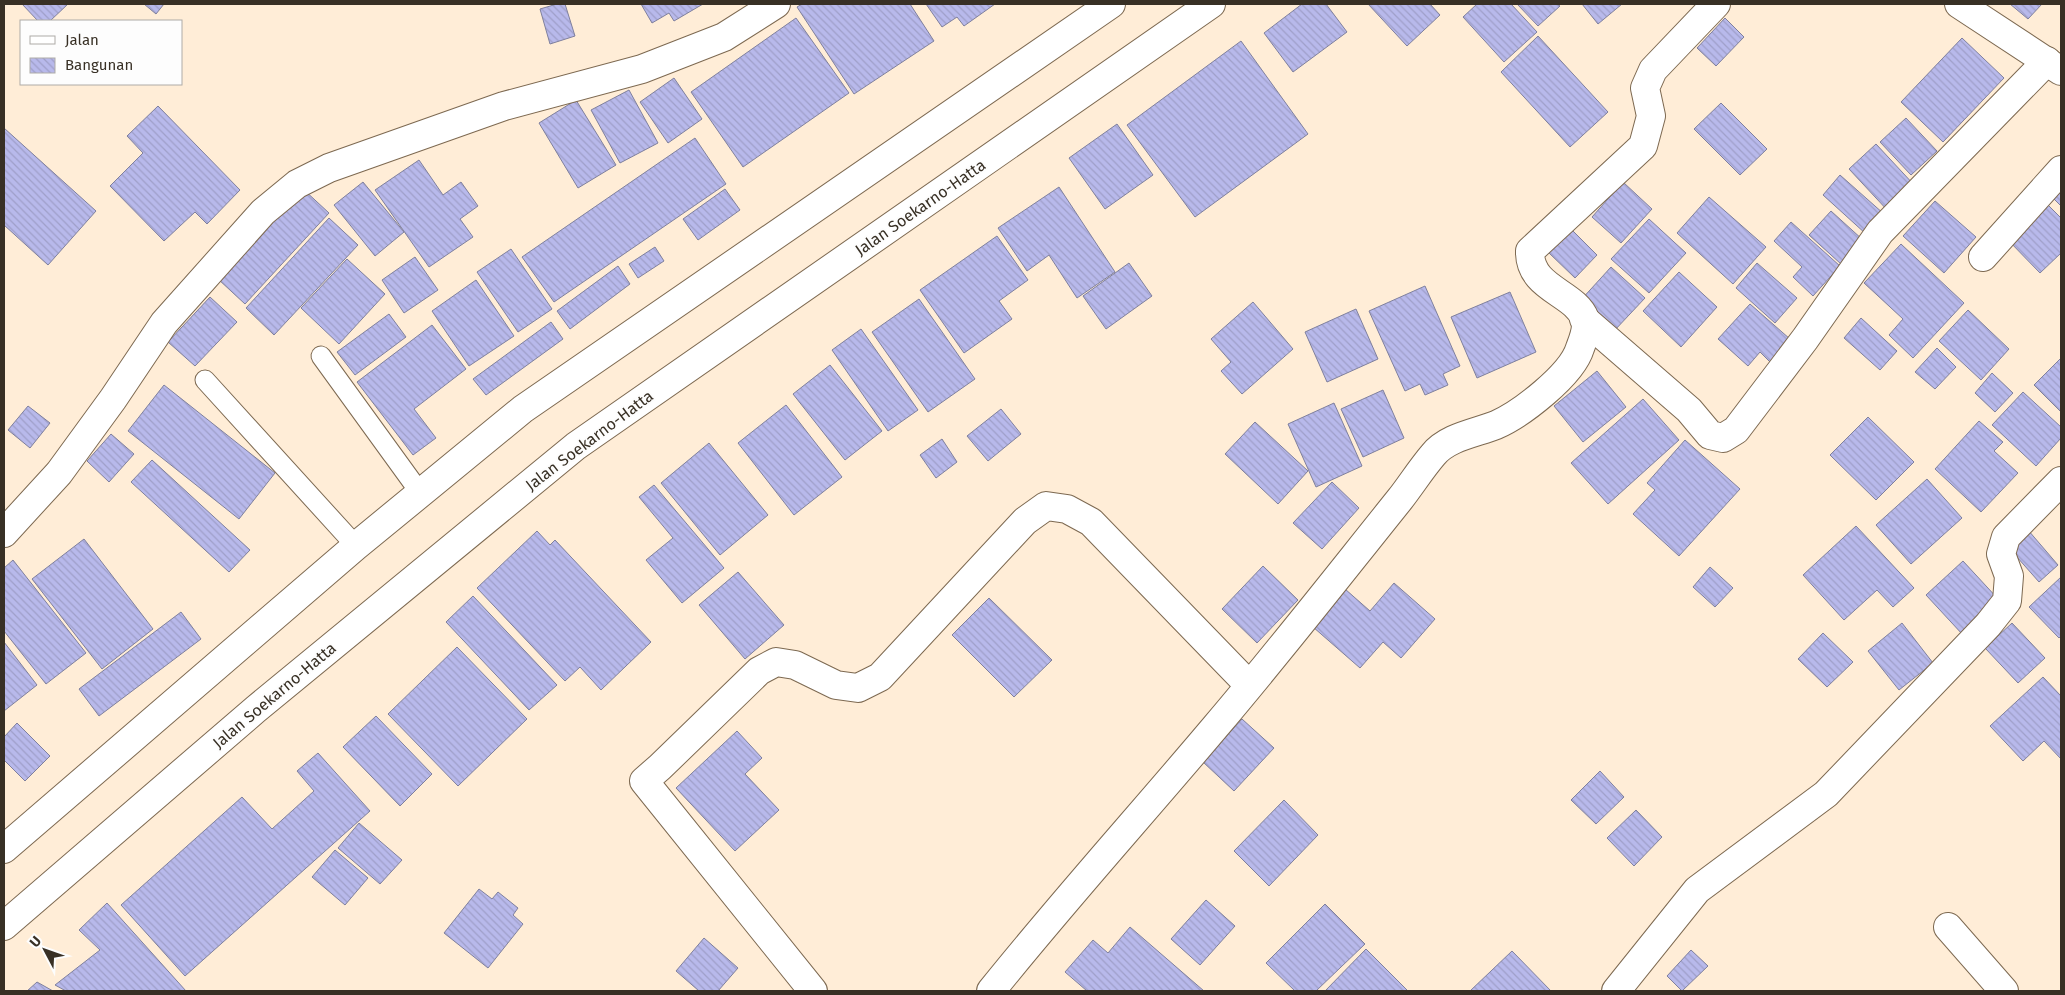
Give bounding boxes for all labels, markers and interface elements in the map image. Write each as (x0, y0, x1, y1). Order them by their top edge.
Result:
legend (20, 20, 182, 85)
text: Jalan (65, 31, 99, 49)
text: Bangunan (65, 56, 133, 74)
street label: Jalan Soekarno-Hatta (851, 155, 989, 260)
street label: Jalan Soekarno-Hatta (522, 386, 657, 495)
street label: Jalan Soekarno-Hatta (209, 638, 340, 752)
north arrow (20, 925, 70, 975)
text: U (26, 933, 45, 951)

